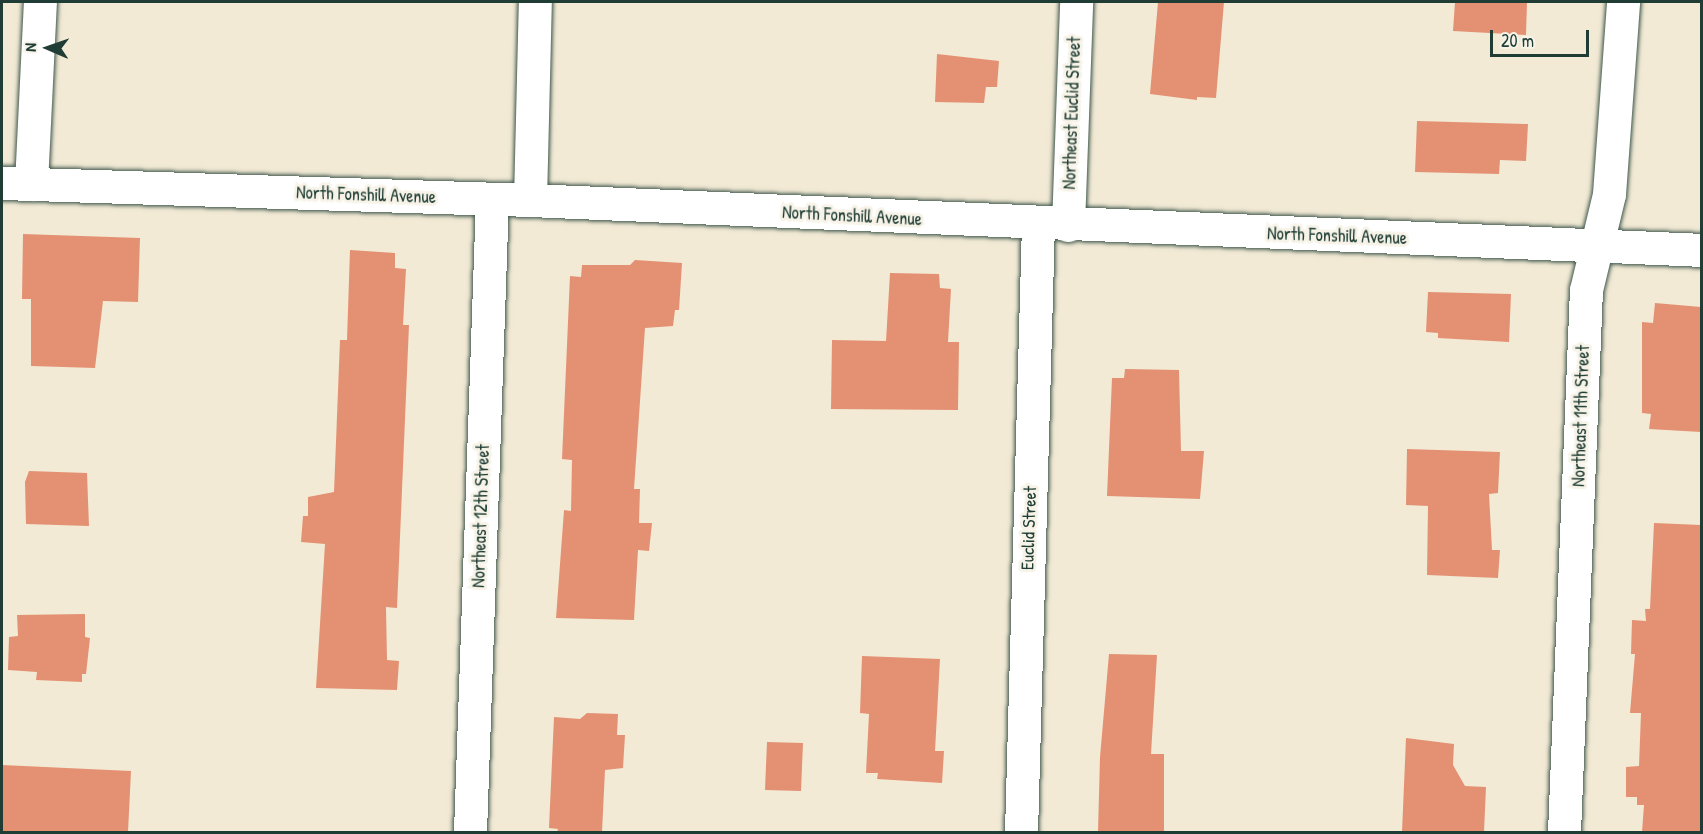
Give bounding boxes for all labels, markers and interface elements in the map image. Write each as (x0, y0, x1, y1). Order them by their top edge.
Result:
north arrow (18, 18, 78, 78)
scale bar (1493, 18, 1592, 56)
text: 20 m (1501, 28, 1534, 53)
street label: Northeast Euclid Street (1059, 36, 1085, 190)
text: N (19, 43, 41, 52)
street label: North Fonshill Avenue (296, 182, 436, 208)
street label: North Fonshill Avenue (782, 202, 922, 230)
street label: North Fonshill Avenue (1267, 223, 1407, 249)
street label: Northeast 11th Street (1568, 345, 1594, 487)
street label: Northeast 12th Street (468, 444, 494, 588)
street label: Euclid Street (1017, 486, 1041, 570)

